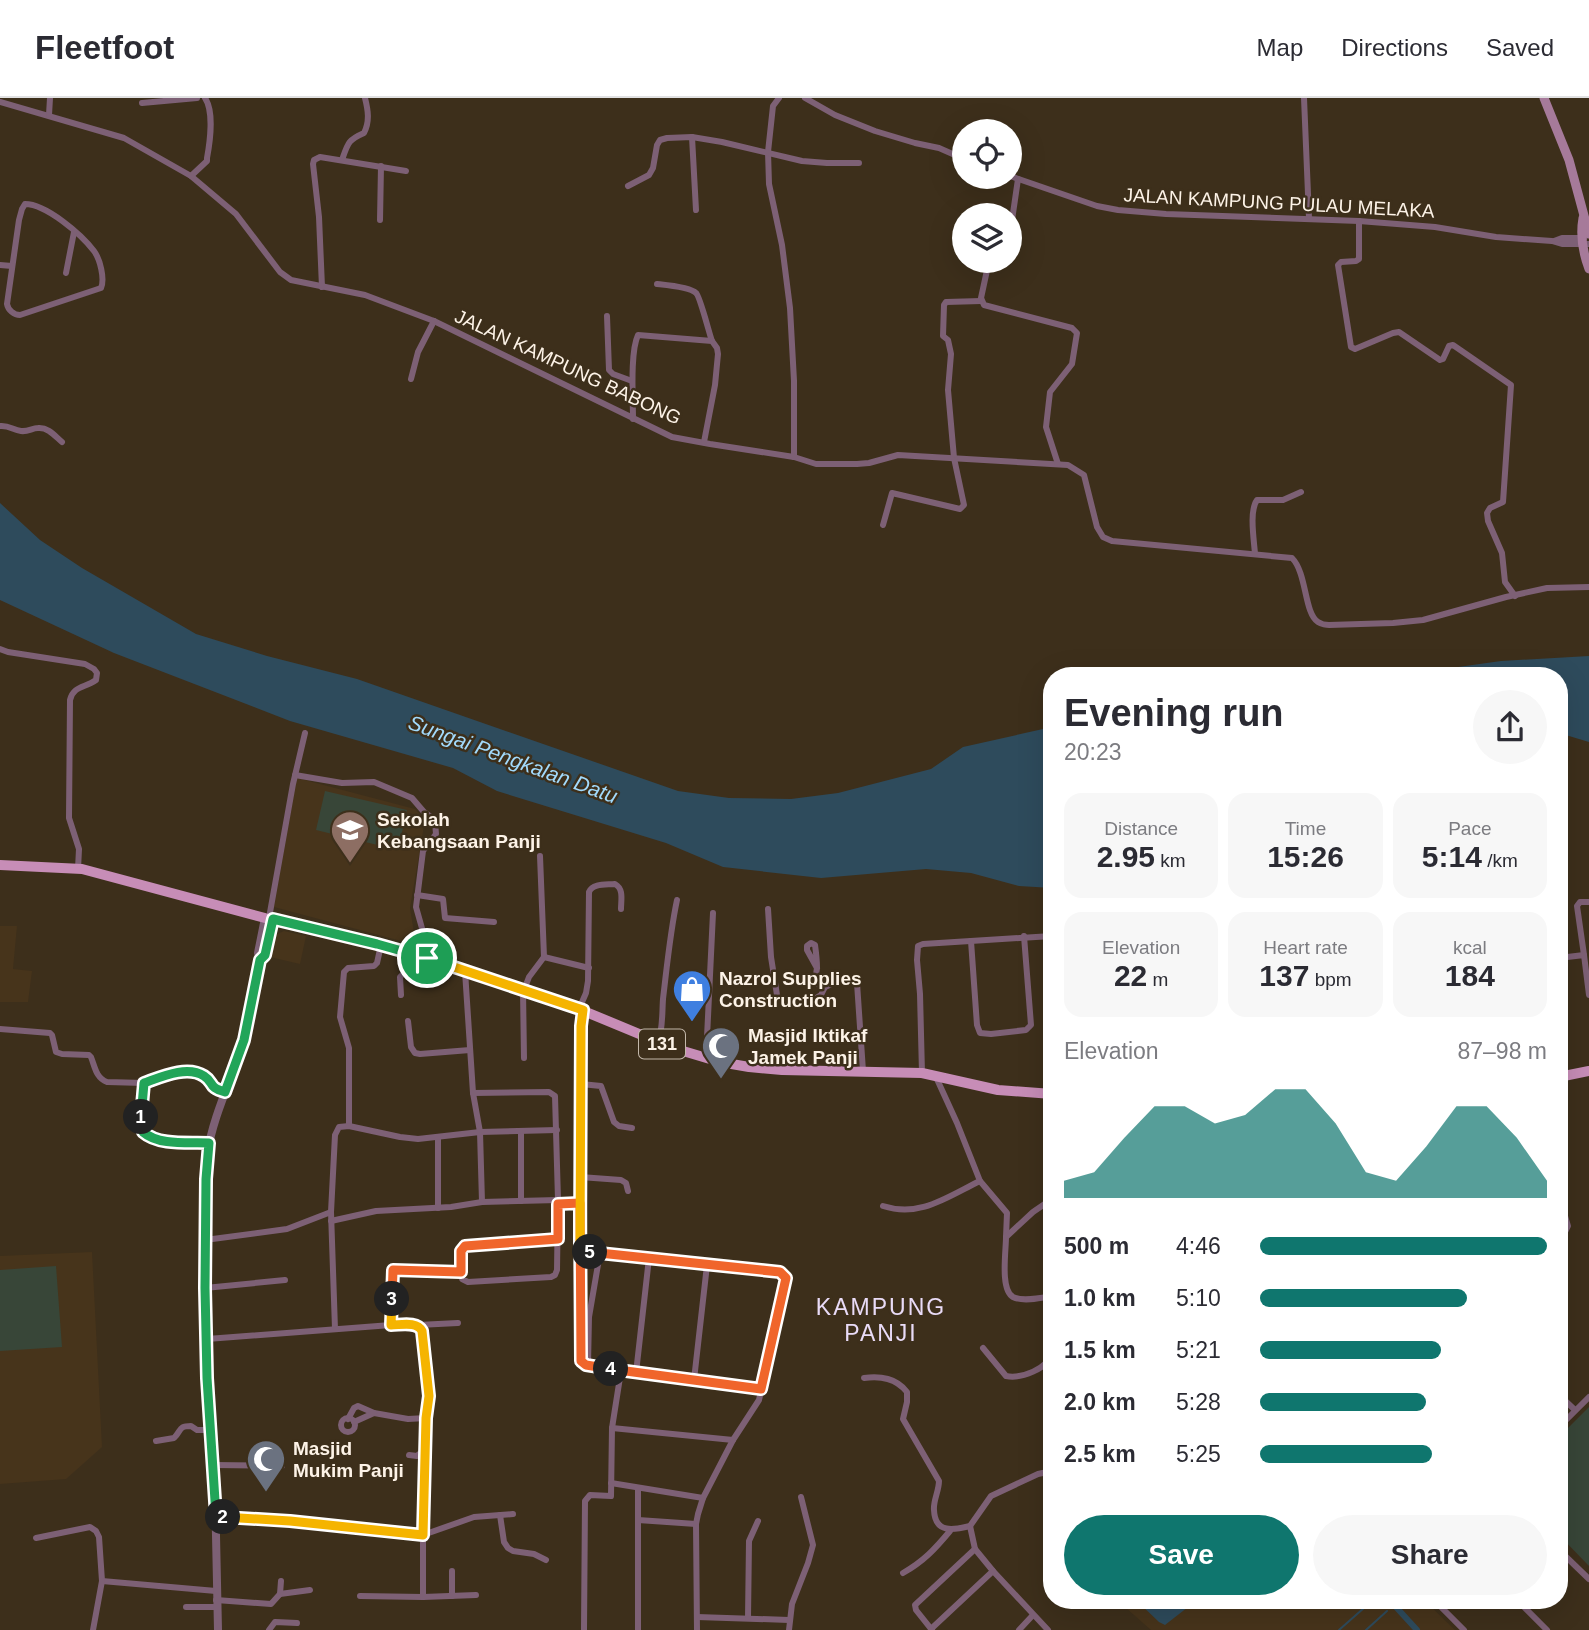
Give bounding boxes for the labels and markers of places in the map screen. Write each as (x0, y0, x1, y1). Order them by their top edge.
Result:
school or university icon: Sekolah Kebangsaan Panji (329, 809, 371, 864)
place label: Sekolah Kebangsaan Panji (377, 809, 541, 852)
pin (397, 928, 457, 988)
shop icon: Nazrol Supplies Construction (671, 968, 713, 1023)
place label: Nazrol Supplies Construction (719, 968, 862, 1011)
mosque icon: Masjid Iktikaf Jamek Panji (700, 1025, 742, 1080)
place label: Masjid Iktikaf Jamek Panji (748, 1025, 868, 1068)
pin: 1 (124, 1100, 158, 1134)
pin: 5 (572, 1234, 608, 1270)
pin: 3 (374, 1282, 410, 1316)
pin: 4 (594, 1352, 628, 1386)
mosque icon: Masjid Mukim Panji (245, 1438, 287, 1493)
place label: Masjid Mukim Panji (293, 1438, 404, 1481)
pin: 2 (206, 1500, 241, 1534)

